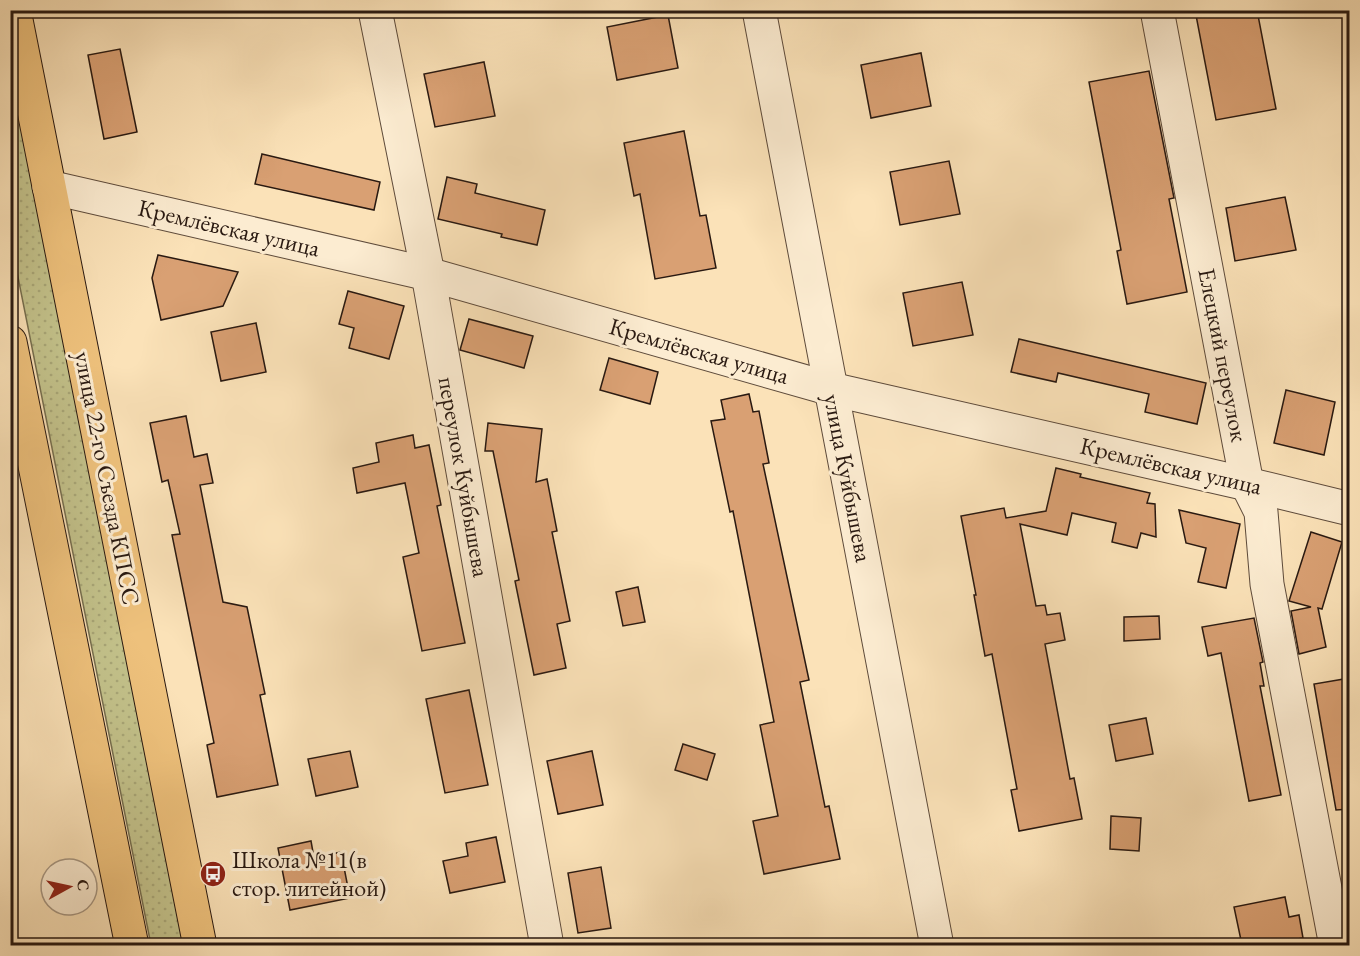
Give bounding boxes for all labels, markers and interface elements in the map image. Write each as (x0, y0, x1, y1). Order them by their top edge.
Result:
street label: Кремлёвская улица (135, 192, 323, 264)
street label: Елецкий переулок (1191, 265, 1256, 445)
street label: Кремлёвская улица (606, 310, 793, 391)
street label: улица 22-го Съезда КПСС (68, 349, 147, 607)
street label: переулок Куйбышева (432, 374, 497, 580)
street label: улица Куйбышева (817, 391, 880, 565)
street label: Кремлёвская улица (1077, 430, 1265, 502)
place label: Школа №11(в стор. литейной) (232, 844, 386, 903)
north arrow (39, 857, 99, 917)
bus stop icon: Школа №11(в стор. литейной) (198, 859, 228, 889)
text: С (72, 878, 95, 892)

